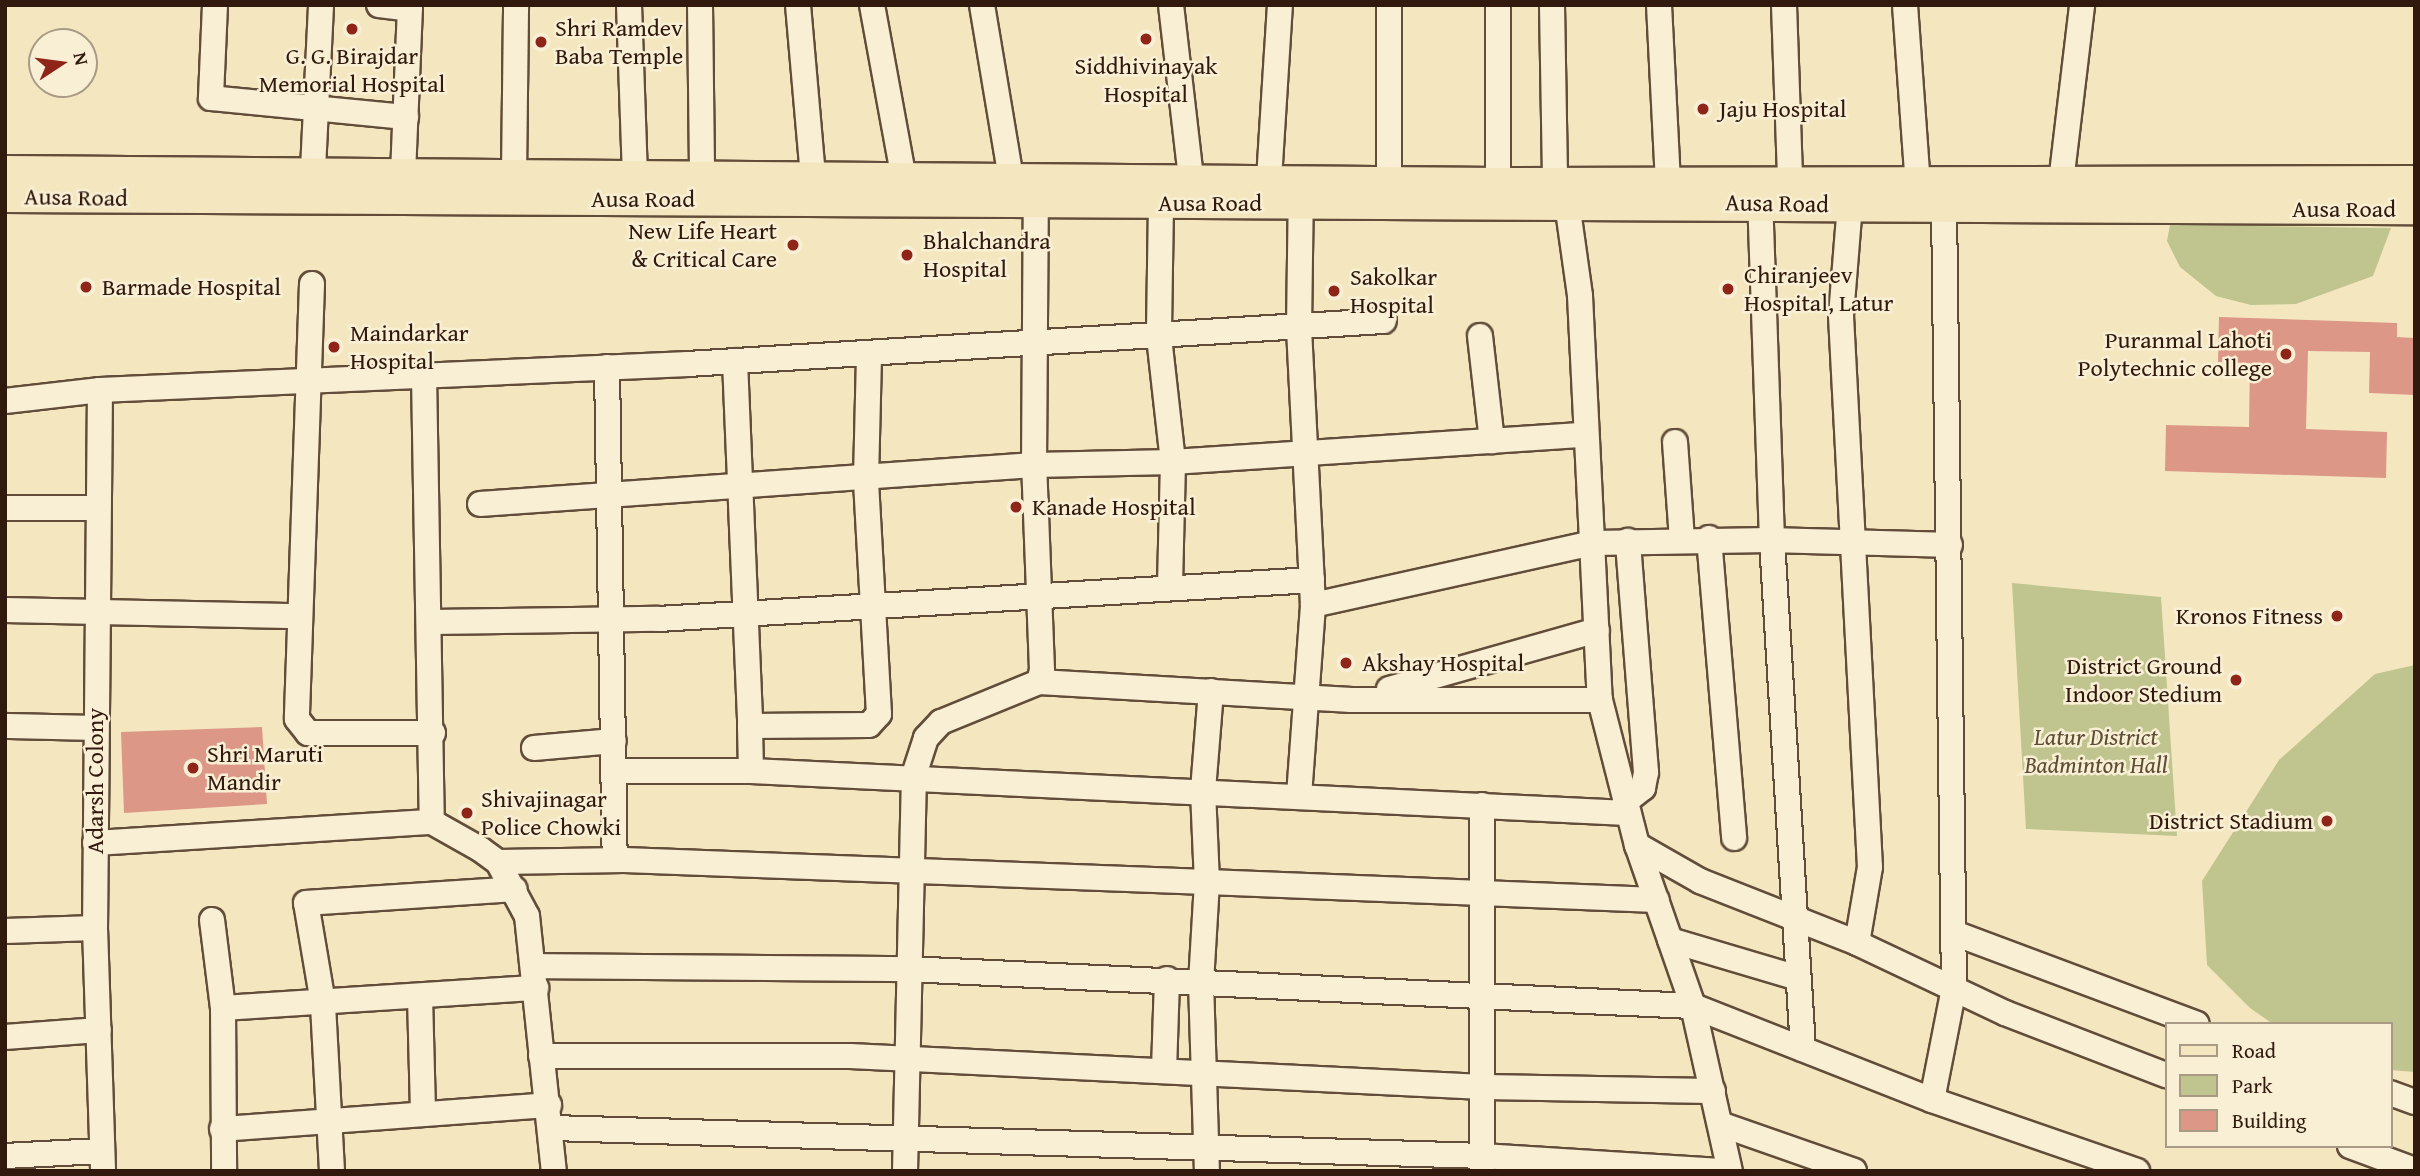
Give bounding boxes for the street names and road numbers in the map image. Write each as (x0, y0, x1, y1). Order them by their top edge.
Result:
street label: Ausa Road (24, 182, 128, 212)
street label: Ausa Road (591, 185, 695, 213)
street label: Ausa Road (1725, 188, 1829, 218)
street label: Ausa Road (1158, 189, 1262, 217)
street label: Ausa Road (2292, 195, 2396, 223)
street label: Adarsh Colony (81, 708, 109, 854)

